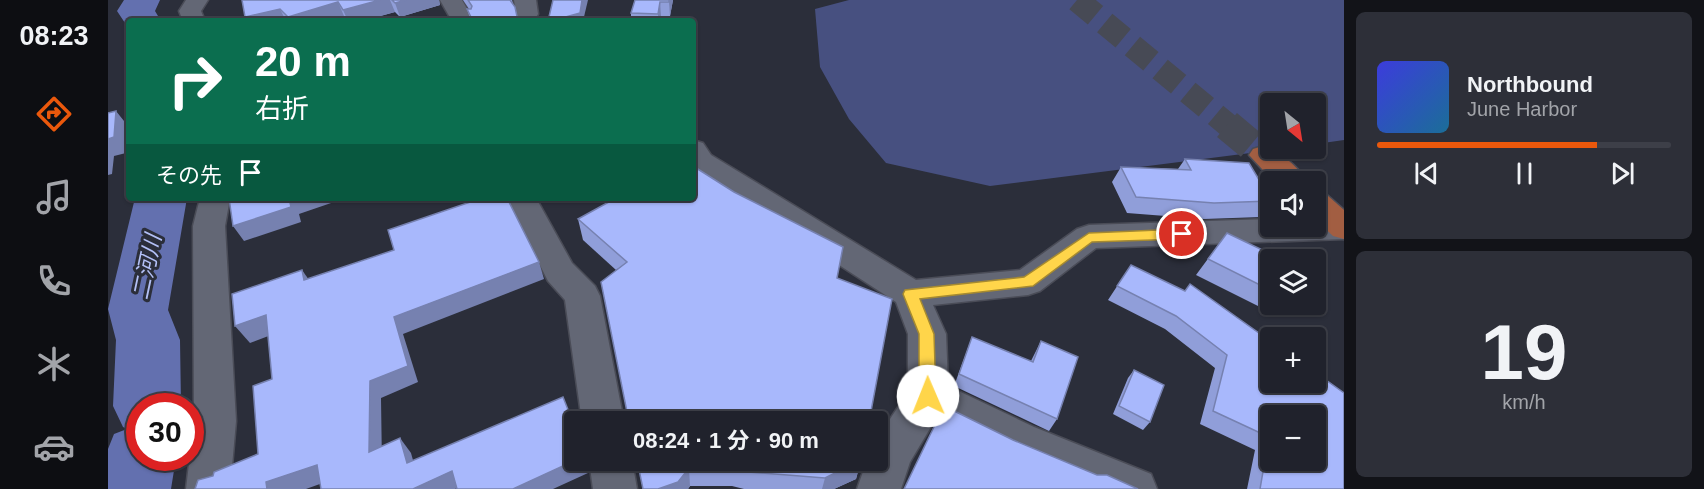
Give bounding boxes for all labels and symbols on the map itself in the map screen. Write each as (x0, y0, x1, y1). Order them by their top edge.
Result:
north arrow (1260, 93, 1326, 159)
pin (1156, 208, 1207, 259)
water label: 二河川 (128, 230, 167, 302)
position arrow (896, 364, 960, 428)
speed limit sign: 30 (126, 393, 204, 471)

